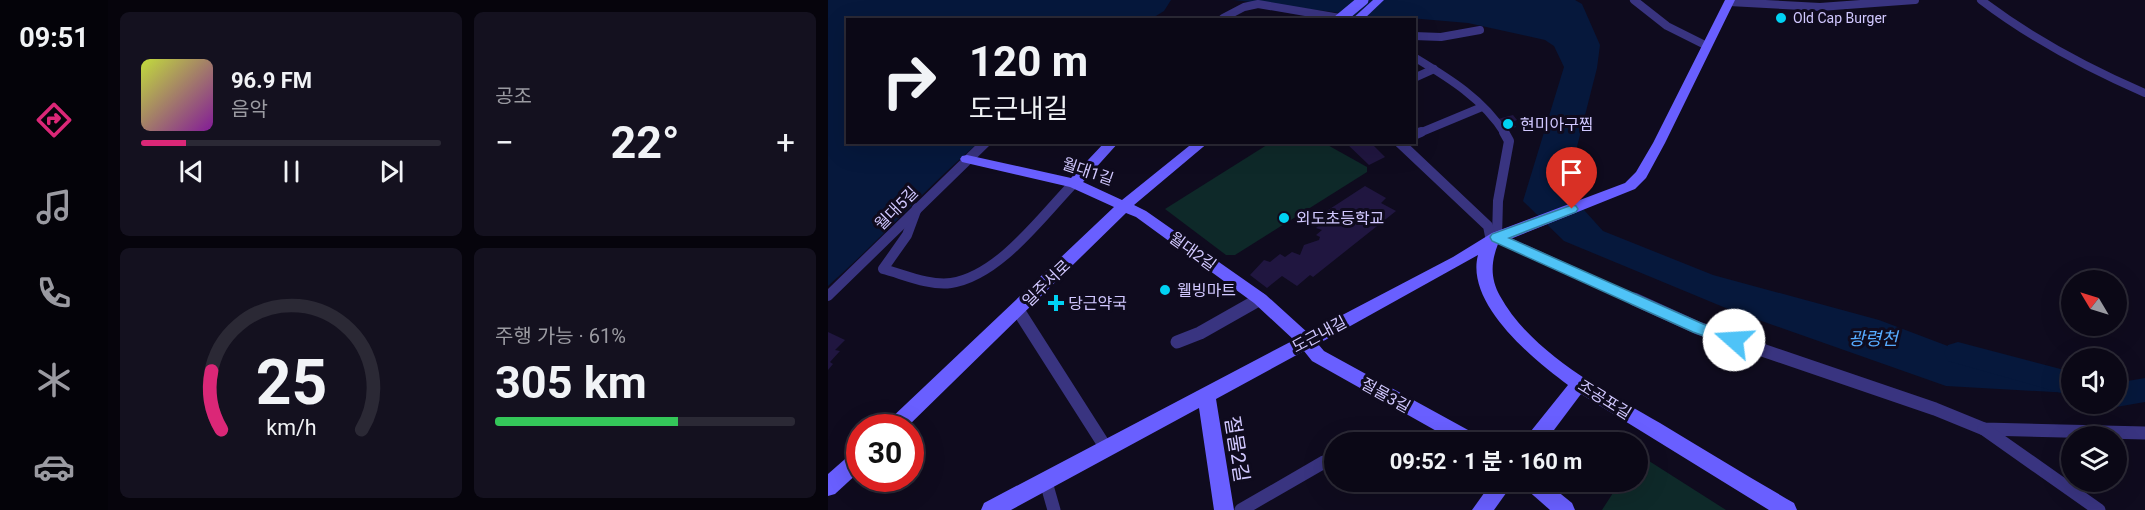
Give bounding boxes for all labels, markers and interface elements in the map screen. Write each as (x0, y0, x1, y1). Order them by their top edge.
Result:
place label: Old Cap Burger (1793, 10, 1887, 26)
marker: Old Cap Burger (1774, 11, 1788, 25)
text: 09:51 (19, 22, 89, 54)
text: 120 m (969, 37, 1088, 86)
icon: right (870, 42, 948, 120)
text: 96.9 FM (231, 68, 312, 93)
text: 공조 (495, 84, 532, 108)
text: 도근내길 (969, 93, 1068, 125)
text: 음악 (231, 97, 268, 121)
icon: directions (33, 99, 75, 141)
place label: 현미아구찜 (1520, 115, 1594, 134)
text: 22° (610, 116, 680, 169)
marker: 현미아구찜 (1501, 117, 1515, 131)
text: − (495, 123, 514, 162)
text: + (776, 123, 795, 162)
pin (1546, 147, 1597, 209)
street label: 월대1길 (1060, 154, 1116, 189)
icon: previous (175, 155, 208, 188)
icon: pause (275, 155, 308, 188)
icon: next (375, 155, 408, 188)
icon: arrive (1555, 156, 1588, 189)
street label: 월대5길 (871, 183, 922, 234)
icon: music (33, 186, 75, 228)
place label: 외도초등학교 (1296, 209, 1384, 228)
marker: 외도초등학교 (1277, 211, 1291, 225)
street label: 월대2길 (1166, 228, 1220, 275)
street label: 일주서로 (1019, 256, 1074, 311)
north arrow (2061, 270, 2127, 336)
map controls (2061, 270, 2127, 492)
icon: phone (33, 272, 75, 314)
place label: 웰빙마트 (1177, 281, 1236, 300)
marker: 웰빙마트 (1158, 283, 1172, 297)
place label: 당근약국 (1068, 294, 1127, 313)
marker: 당근약국 (1049, 296, 1063, 310)
position arrow (1702, 308, 1766, 372)
street label: 도근내길 (1289, 312, 1350, 357)
text: 주행 가능 · 61% (495, 324, 626, 348)
water label: 광령천 (1848, 328, 1900, 349)
text: 25 (255, 346, 327, 419)
button: sound (2061, 348, 2127, 414)
text: 305 km (495, 356, 647, 409)
icon: climate (33, 359, 75, 401)
street label: 절물3길 (1358, 374, 1414, 417)
street label: 조공포길 (1575, 376, 1635, 423)
speed limit sign: 30 (846, 414, 924, 492)
street label: 절물2길 (1220, 414, 1254, 484)
text: km/h (266, 415, 316, 440)
button: layers (2061, 426, 2127, 492)
icon: car (33, 446, 75, 488)
text: 09:52 · 1 분 · 160 m (1390, 449, 1582, 474)

